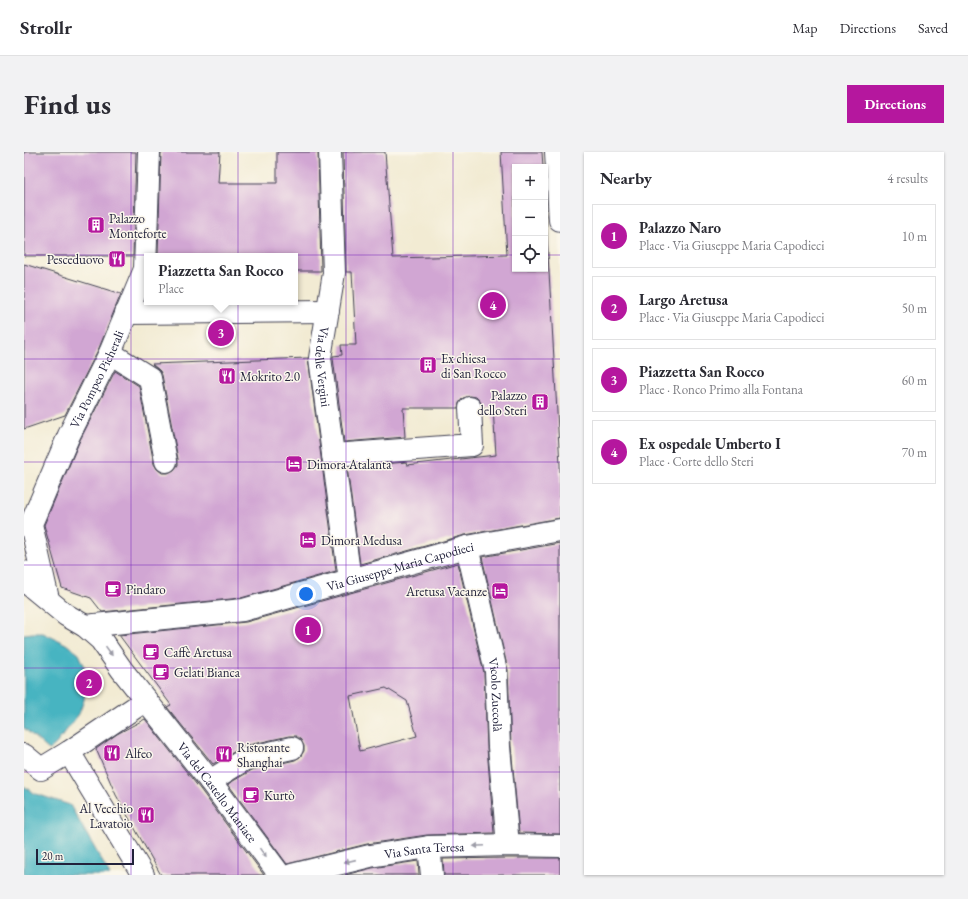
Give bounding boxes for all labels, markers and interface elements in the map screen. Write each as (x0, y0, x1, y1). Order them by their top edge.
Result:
text: Strollr (20, 15, 72, 40)
text: Map (792, 19, 818, 37)
text: Directions (840, 19, 896, 37)
text: Saved (918, 19, 948, 37)
button: Directions (847, 85, 944, 123)
text: Find us (24, 86, 111, 122)
map controls (512, 164, 548, 272)
button: + (512, 164, 548, 200)
text: Nearby (600, 167, 652, 189)
text: 4 results (887, 170, 928, 187)
button: − (512, 200, 548, 236)
place label: Palazzo Monteforte (109, 210, 167, 242)
building icon: Palazzo Monteforte (86, 215, 106, 235)
text: Palazzo Naro (639, 218, 721, 237)
text: 1 (611, 228, 617, 245)
text: 10 m (902, 228, 927, 245)
button: locate (512, 236, 548, 272)
text: Place · Via Giuseppe Maria Capodieci (639, 237, 825, 254)
restaurant icon: Pesceduovo (107, 249, 127, 269)
place label: Pesceduovo (47, 251, 104, 268)
popup (144, 253, 298, 305)
text: Piazzetta San Rocco (158, 261, 284, 280)
text: Place (158, 280, 184, 297)
pin: 4 (480, 290, 506, 320)
text: Largo Aretusa (639, 290, 728, 309)
text: 2 (611, 300, 617, 317)
text: 50 m (902, 300, 927, 317)
text: Place · Via Giuseppe Maria Capodieci (639, 309, 825, 326)
pin: 3 (208, 318, 234, 348)
street label: Via delle Vergini (311, 325, 335, 408)
street label: Via Pompeo Picherali (66, 328, 128, 431)
place label: Ex chiesa di San Rocco (441, 350, 506, 382)
building icon: Ex chiesa di San Rocco (418, 355, 438, 375)
text: Piazzetta San Rocco (639, 362, 764, 381)
restaurant icon: Mokrito 2.0 (217, 366, 237, 386)
place label: Mokrito 2.0 (240, 368, 300, 385)
text: 3 (611, 372, 617, 389)
text: 60 m (902, 372, 927, 389)
text: Place · Ronco Primo alla Fontana (639, 381, 803, 398)
place label: Palazzo dello Steri (477, 387, 527, 419)
building icon: Palazzo dello Steri (530, 392, 550, 412)
text: Ex ospedale Umberto I (639, 434, 781, 453)
text: 4 (611, 444, 617, 461)
text: 70 m (902, 444, 927, 461)
text: Place · Corte dello Steri (639, 453, 754, 470)
hotel icon: Dimora Atalanta (284, 454, 304, 474)
place label: Dimora Atalanta (307, 456, 392, 473)
hotel icon: Dimora Medusa (298, 530, 318, 550)
place label: Dimora Medusa (321, 532, 403, 549)
street label: Via Giuseppe Maria Capodieci (325, 538, 475, 595)
cafe icon: Pindaro (103, 579, 123, 599)
place label: Pindaro (126, 581, 166, 598)
hotel icon: Aretusa Vacanze (490, 581, 510, 601)
place label: Aretusa Vacanze (405, 583, 487, 600)
your location (296, 584, 316, 604)
pin: 1 (295, 615, 321, 645)
cafe icon: Caffè Aretusa (141, 642, 161, 662)
place label: Caffè Aretusa (164, 644, 233, 661)
one-way arrow (105, 646, 113, 656)
street label: Vicolo Zuccolà (484, 656, 506, 733)
cafe icon: Gelati Bianca (151, 662, 171, 682)
place label: Gelati Bianca (174, 664, 241, 681)
pin: 2 (76, 668, 102, 698)
street label: Via del Castello Maniace (173, 739, 261, 846)
place label: Ristorante Shanghai (237, 739, 290, 771)
restaurant icon: Alfeo (102, 743, 122, 763)
restaurant icon: Ristorante Shanghai (214, 744, 234, 764)
place label: Alfeo (124, 745, 152, 762)
cafe icon: Kurtò (241, 785, 261, 805)
place label: Kurtò (264, 787, 295, 804)
place label: Al Vecchio Lavatoio (78, 800, 133, 832)
restaurant icon: Al Vecchio Lavatoio (136, 805, 156, 825)
street label: Via Santa Teresa (383, 838, 465, 863)
one-way arrow (472, 843, 485, 849)
scale bar (36, 847, 134, 866)
one-way arrow (259, 848, 268, 859)
text: 20 m (42, 849, 63, 863)
one-way arrow (344, 858, 356, 864)

